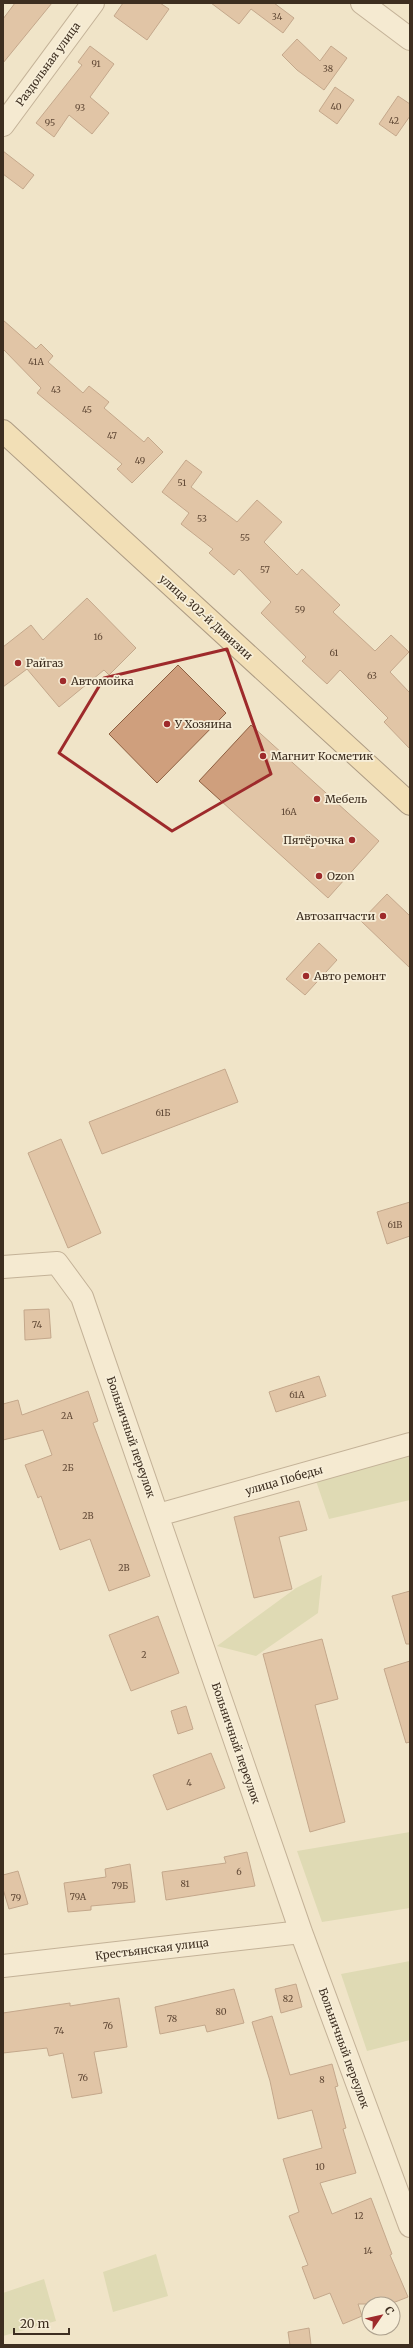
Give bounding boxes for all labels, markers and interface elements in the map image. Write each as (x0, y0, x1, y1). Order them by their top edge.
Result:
house number: 34 (272, 11, 283, 22)
street label: Раздольная улица (13, 19, 83, 109)
house number: 91 (91, 58, 101, 69)
house number: 38 (323, 63, 333, 74)
house number: 40 (330, 101, 342, 112)
house number: 93 (75, 102, 85, 113)
house number: 42 (389, 115, 399, 126)
house number: 95 (45, 117, 55, 128)
house number: 41А (28, 356, 44, 367)
house number: 43 (51, 384, 61, 395)
house number: 45 (82, 404, 92, 415)
house number: 47 (107, 430, 117, 441)
house number: 49 (135, 455, 145, 466)
house number: 51 (178, 477, 186, 488)
house number: 53 (197, 513, 207, 524)
house number: 55 (240, 532, 250, 543)
house number: 57 (260, 564, 270, 575)
street label: улица 302-й Дивизии (157, 572, 256, 663)
house number: 59 (295, 604, 305, 615)
house number: 16 (93, 631, 103, 642)
house number: 61 (330, 647, 338, 658)
place label: Райгаз (26, 656, 64, 670)
marker: Райгаз (13, 658, 23, 668)
house number: 63 (367, 670, 377, 681)
place label: Автомойка (70, 674, 134, 688)
marker: Автомойка (58, 676, 68, 686)
place label: У Хозяина (174, 717, 232, 731)
marker: У Хозяина (162, 719, 172, 729)
place label: Магнит Косметик (271, 749, 373, 763)
marker: Магнит Косметик (258, 751, 268, 761)
place label: Мебель (325, 792, 367, 806)
marker: Мебель (312, 794, 322, 804)
house number: 16А (281, 806, 297, 817)
place label: Пятёрочка (283, 833, 344, 847)
marker: Пятёрочка (347, 835, 357, 845)
place label: Ozon (327, 869, 355, 883)
marker: Ozon (314, 871, 324, 881)
place label: Автозапчасти (295, 909, 375, 923)
marker: Автозапчасти (378, 911, 388, 921)
place label: Авто ремонт (313, 969, 386, 983)
marker: Авто ремонт (301, 971, 311, 981)
house number: 61Б (156, 1107, 170, 1118)
house number: 61В (388, 1219, 402, 1230)
house number: 74 (32, 1319, 42, 1330)
street label: Больничный переулок (104, 1374, 158, 1500)
house number: 61А (289, 1389, 305, 1400)
house number: 2А (61, 1410, 74, 1421)
house number: 2Б (62, 1462, 74, 1473)
street label: улица Победы (244, 1462, 325, 1498)
house number: 2В (82, 1510, 94, 1521)
house number: 2В (118, 1562, 130, 1573)
house number: 2 (141, 1649, 147, 1660)
street label: Больничный переулок (209, 1680, 263, 1806)
house number: 4 (186, 1777, 192, 1788)
house number: 6 (236, 1866, 242, 1877)
house number: 81 (180, 1878, 190, 1889)
house number: 79Б (112, 1880, 128, 1891)
house number: 79А (70, 1891, 87, 1902)
house number: 79 (11, 1892, 21, 1903)
street label: Крестьянская улица (94, 1935, 210, 1963)
street label: Больничный переулок (316, 1986, 372, 2110)
house number: 82 (283, 1993, 293, 2004)
house number: 80 (215, 2006, 227, 2017)
house number: 78 (167, 2013, 177, 2024)
house number: 76 (103, 2020, 114, 2031)
house number: 74 (54, 2025, 64, 2036)
house number: 76 (78, 2072, 89, 2083)
house number: 8 (319, 2074, 325, 2085)
house number: 10 (315, 2161, 325, 2172)
house number: 12 (354, 2210, 364, 2221)
house number: 14 (363, 2245, 373, 2256)
north arrow (361, 2296, 401, 2336)
text: С (381, 2303, 397, 2317)
scale bar (14, 2310, 69, 2336)
text: 20 m (20, 2316, 49, 2331)

